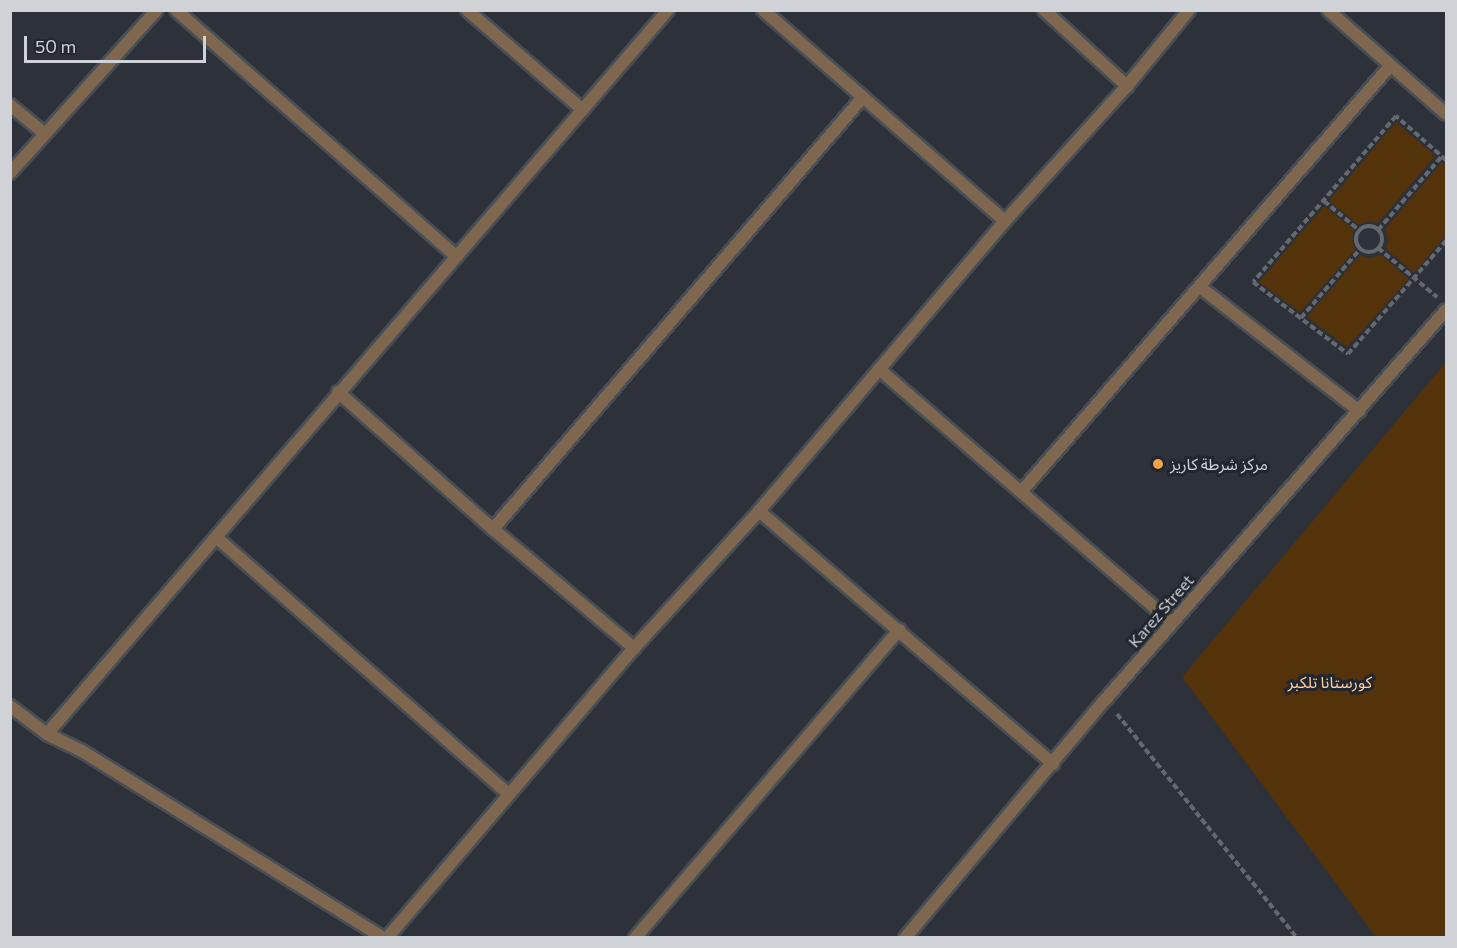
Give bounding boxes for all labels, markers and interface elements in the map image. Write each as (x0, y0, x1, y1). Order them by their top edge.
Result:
scale bar (27, 24, 208, 62)
text: 50 m (35, 35, 76, 57)
place label: مركز شرطة كاريز (1170, 454, 1268, 474)
marker: مركز شرطة كاريز (1151, 457, 1165, 471)
street label: Karez Street (1124, 571, 1198, 651)
park label: كورستانا تلكبر (1288, 672, 1372, 692)

